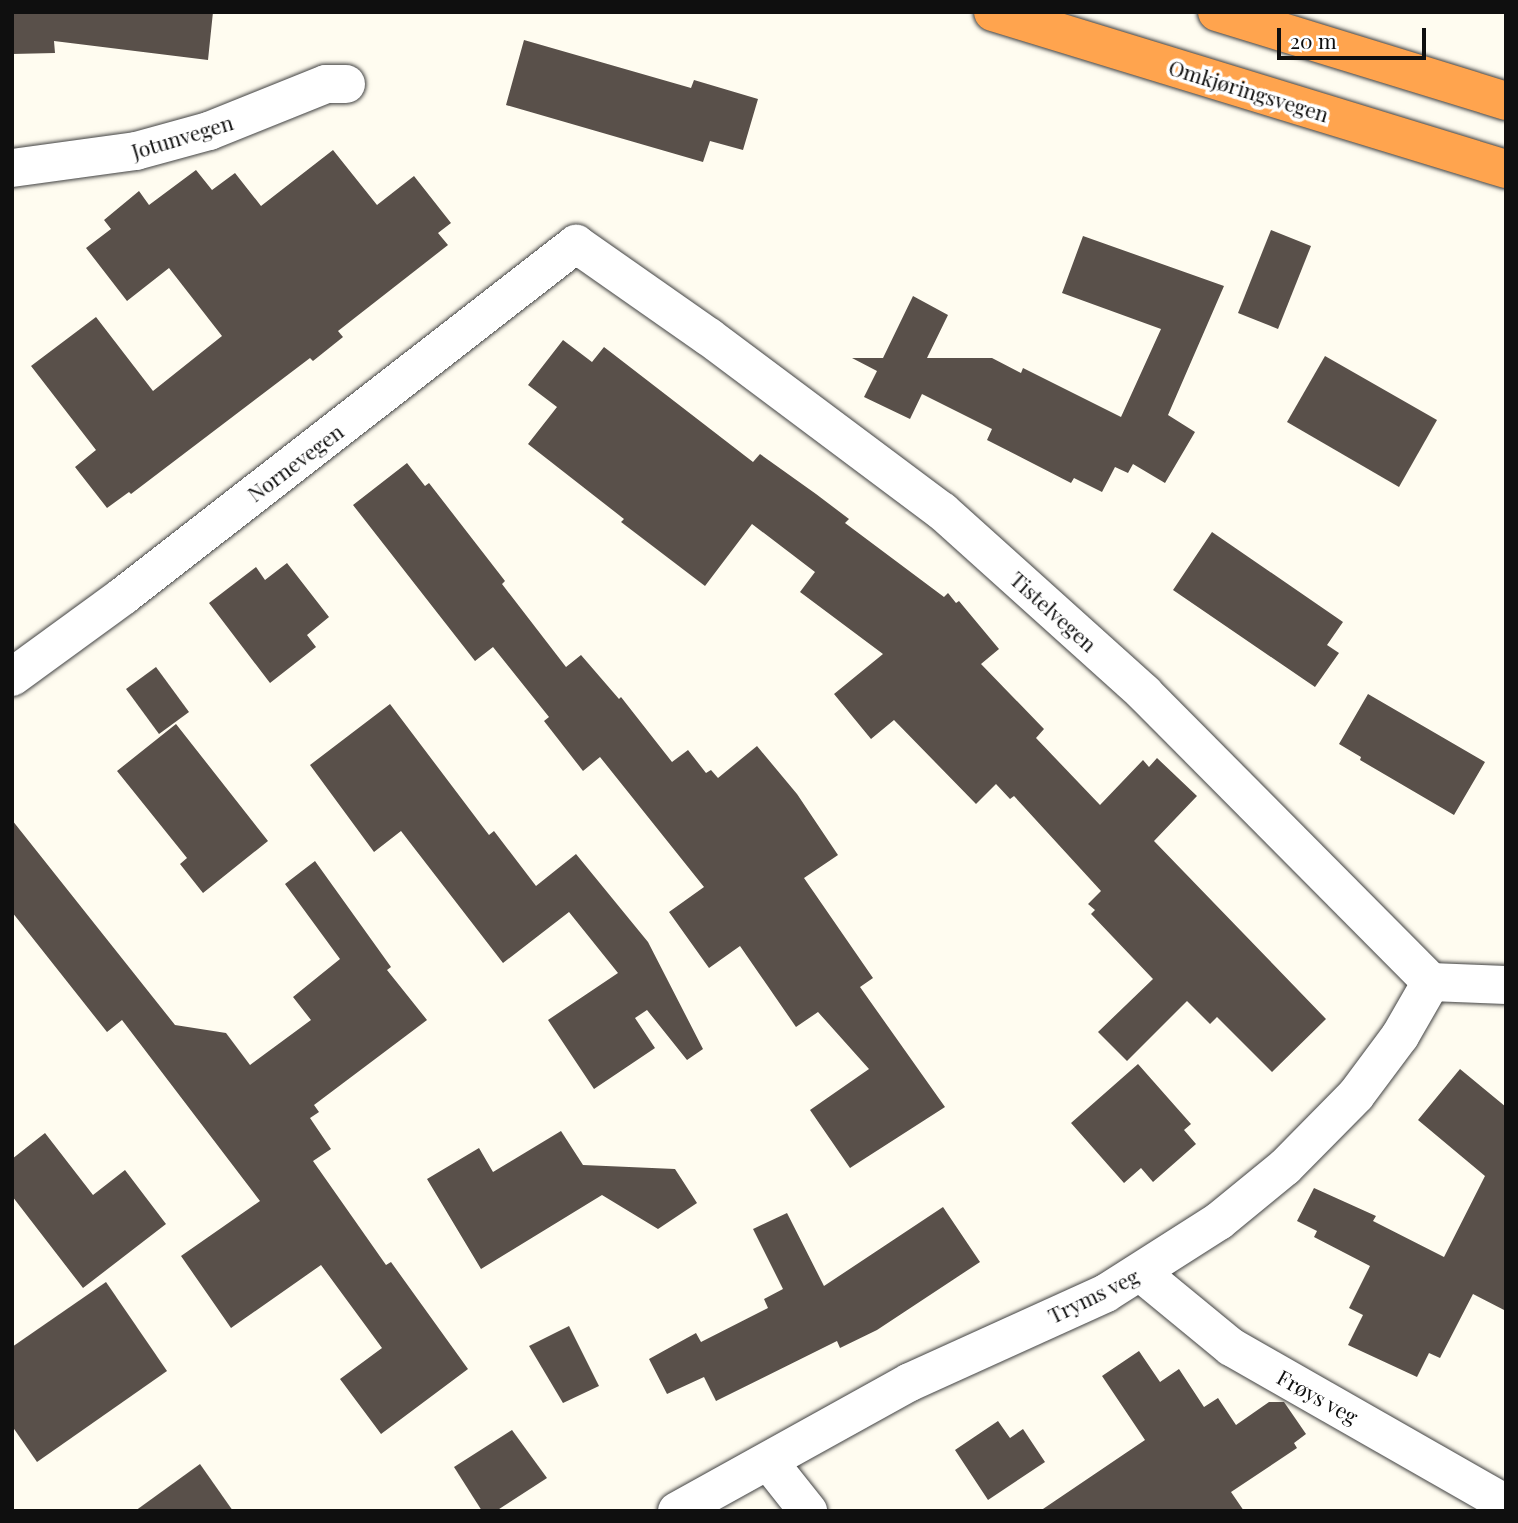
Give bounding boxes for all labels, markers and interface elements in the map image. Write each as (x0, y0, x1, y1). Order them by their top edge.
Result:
scale bar (1280, 14, 1429, 58)
text: 20 m (1290, 26, 1337, 54)
street label: Omkjøringsvegen (1166, 54, 1332, 126)
street label: Jotunvegen (128, 109, 236, 163)
street label: Nornevegen (242, 418, 348, 506)
street label: Tistelvegen (1006, 566, 1102, 656)
street label: Tryms veg (1043, 1262, 1143, 1328)
street label: Frøys veg (1273, 1363, 1363, 1429)

